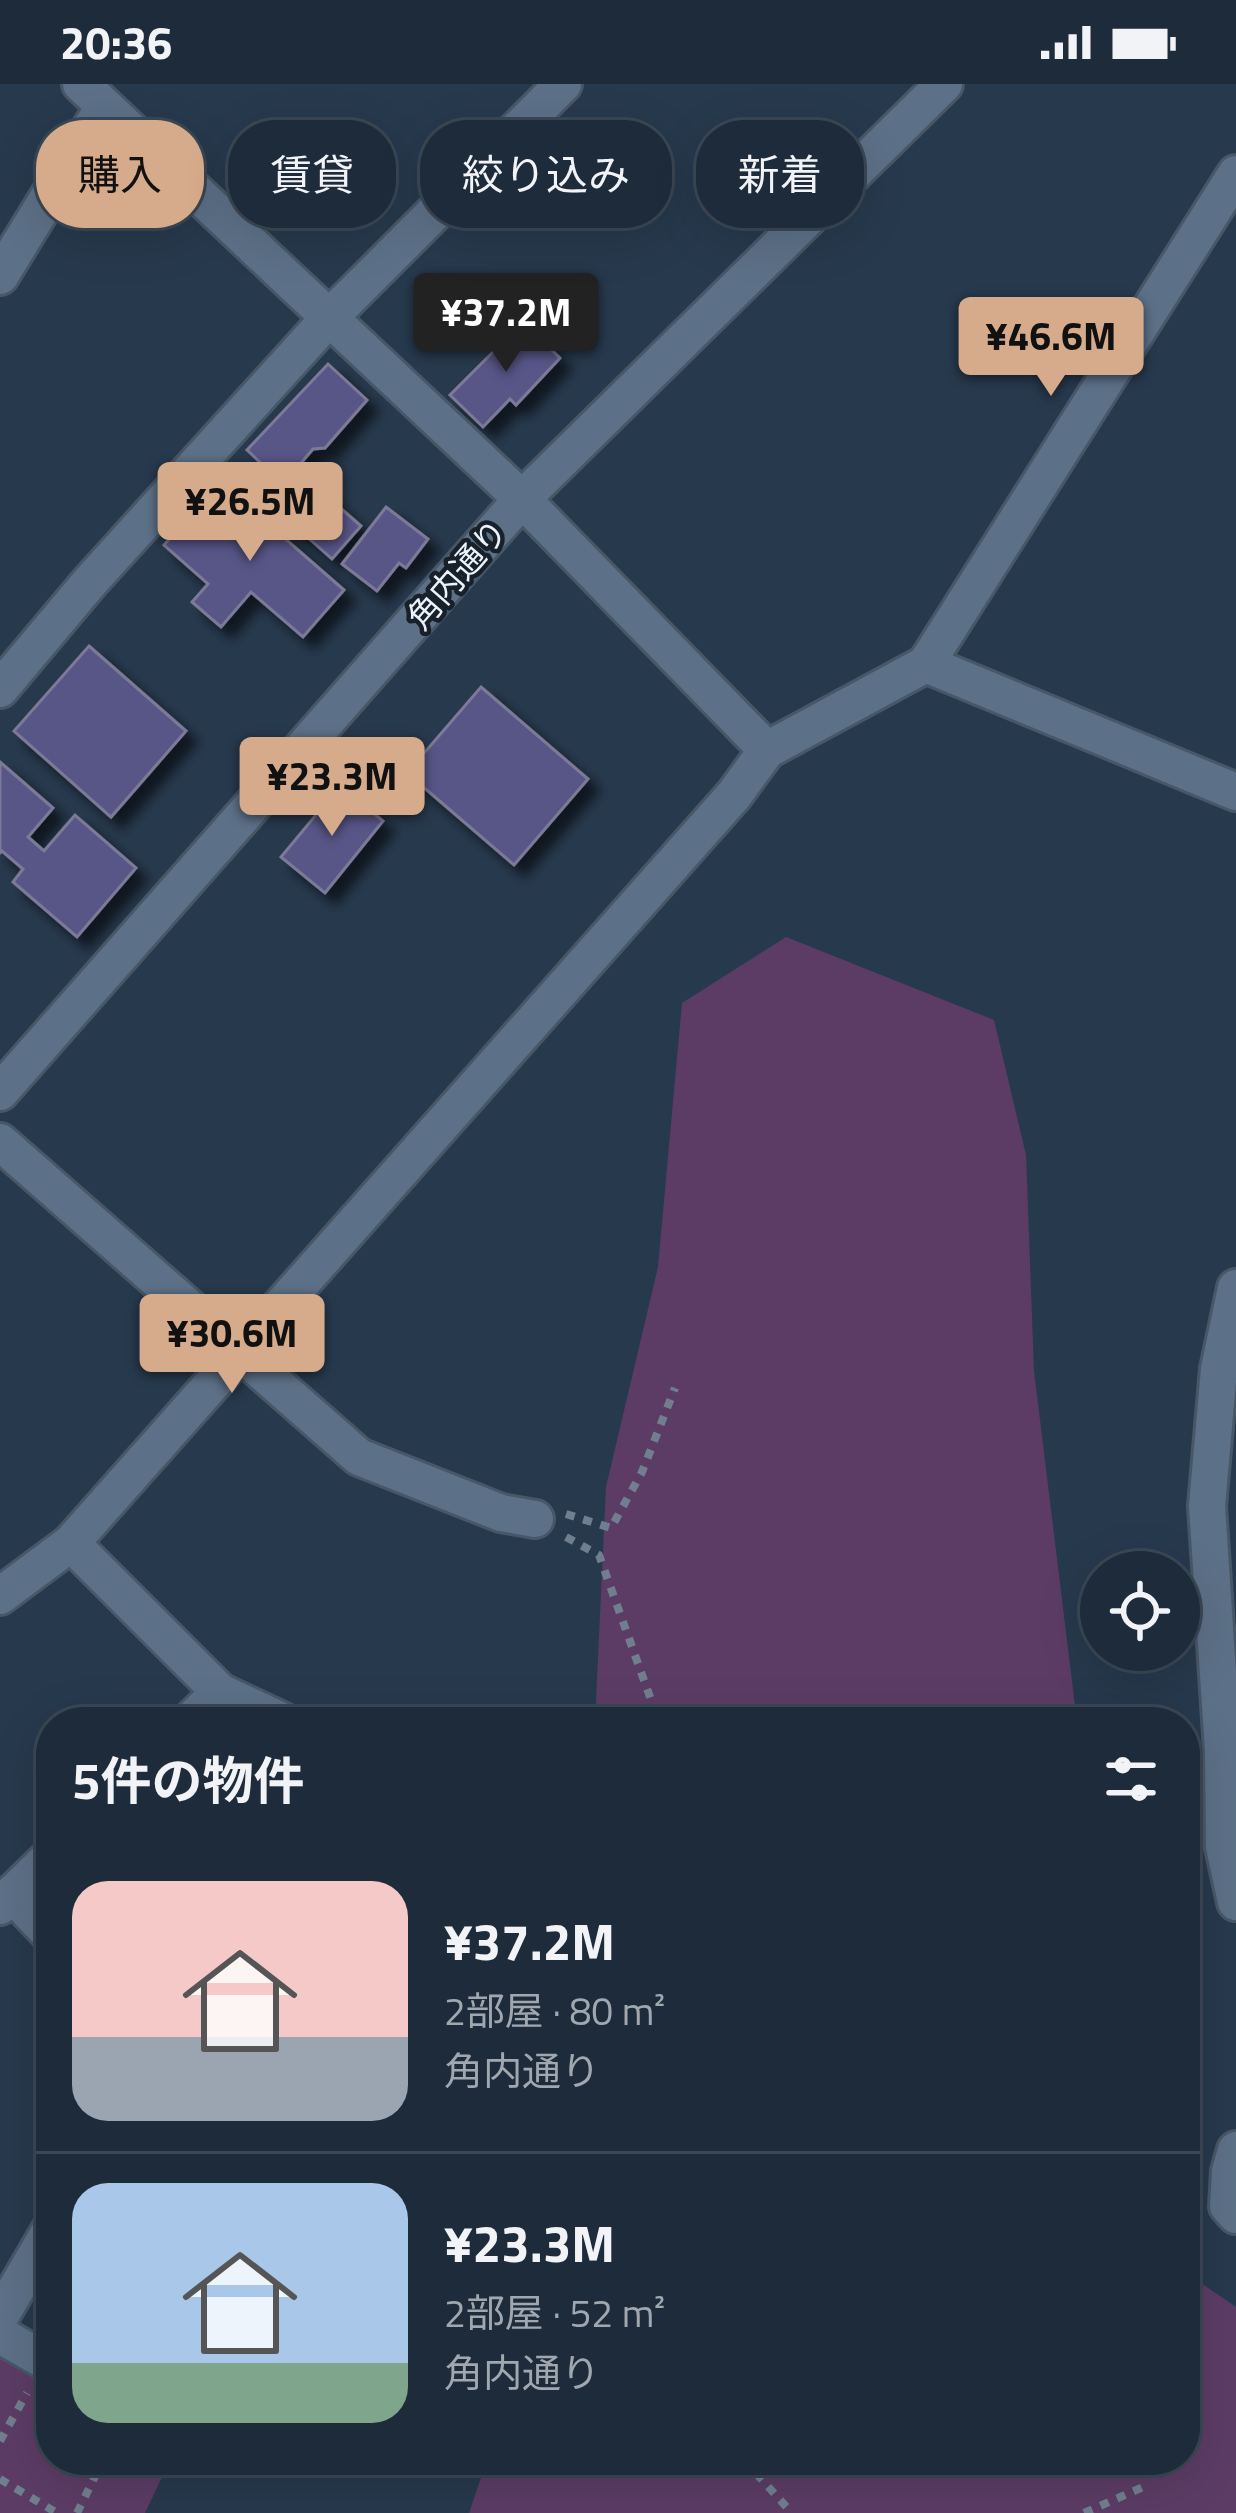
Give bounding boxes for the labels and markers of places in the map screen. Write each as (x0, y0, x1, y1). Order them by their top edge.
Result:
pin: ¥37.2M (408, 273, 604, 375)
pin: ¥46.6M (953, 297, 1149, 399)
pin: ¥26.5M (152, 462, 348, 564)
pin: ¥23.3M (234, 737, 430, 839)
pin: ¥30.6M (134, 1294, 330, 1396)

